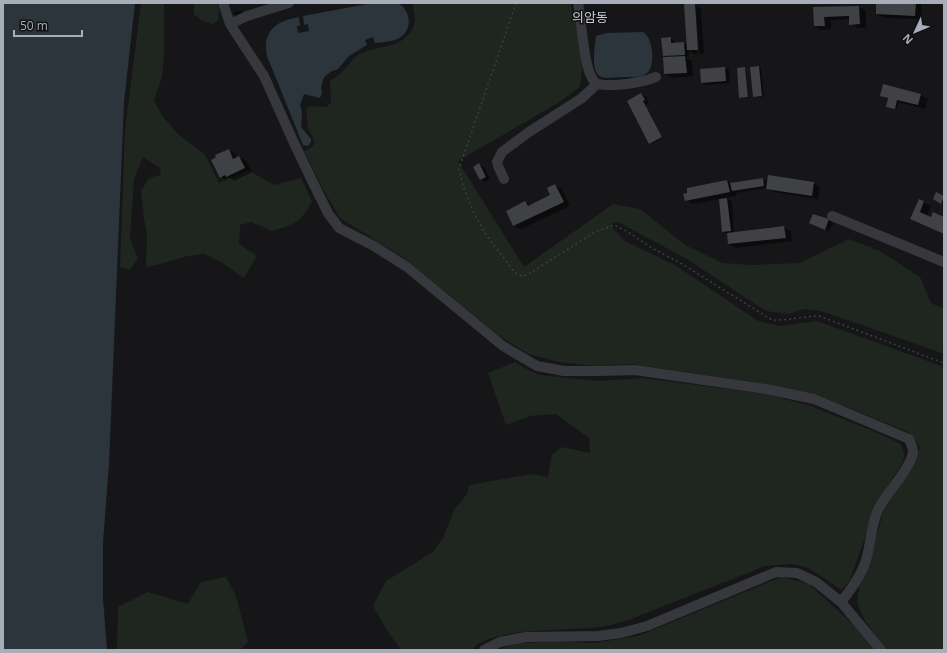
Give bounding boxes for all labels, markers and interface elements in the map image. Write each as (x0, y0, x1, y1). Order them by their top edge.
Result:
district label: 의암동 (572, 8, 608, 26)
scale bar (14, 12, 82, 38)
north arrow (895, 12, 935, 52)
text: 50 m (20, 17, 48, 34)
text: N (899, 31, 916, 48)

